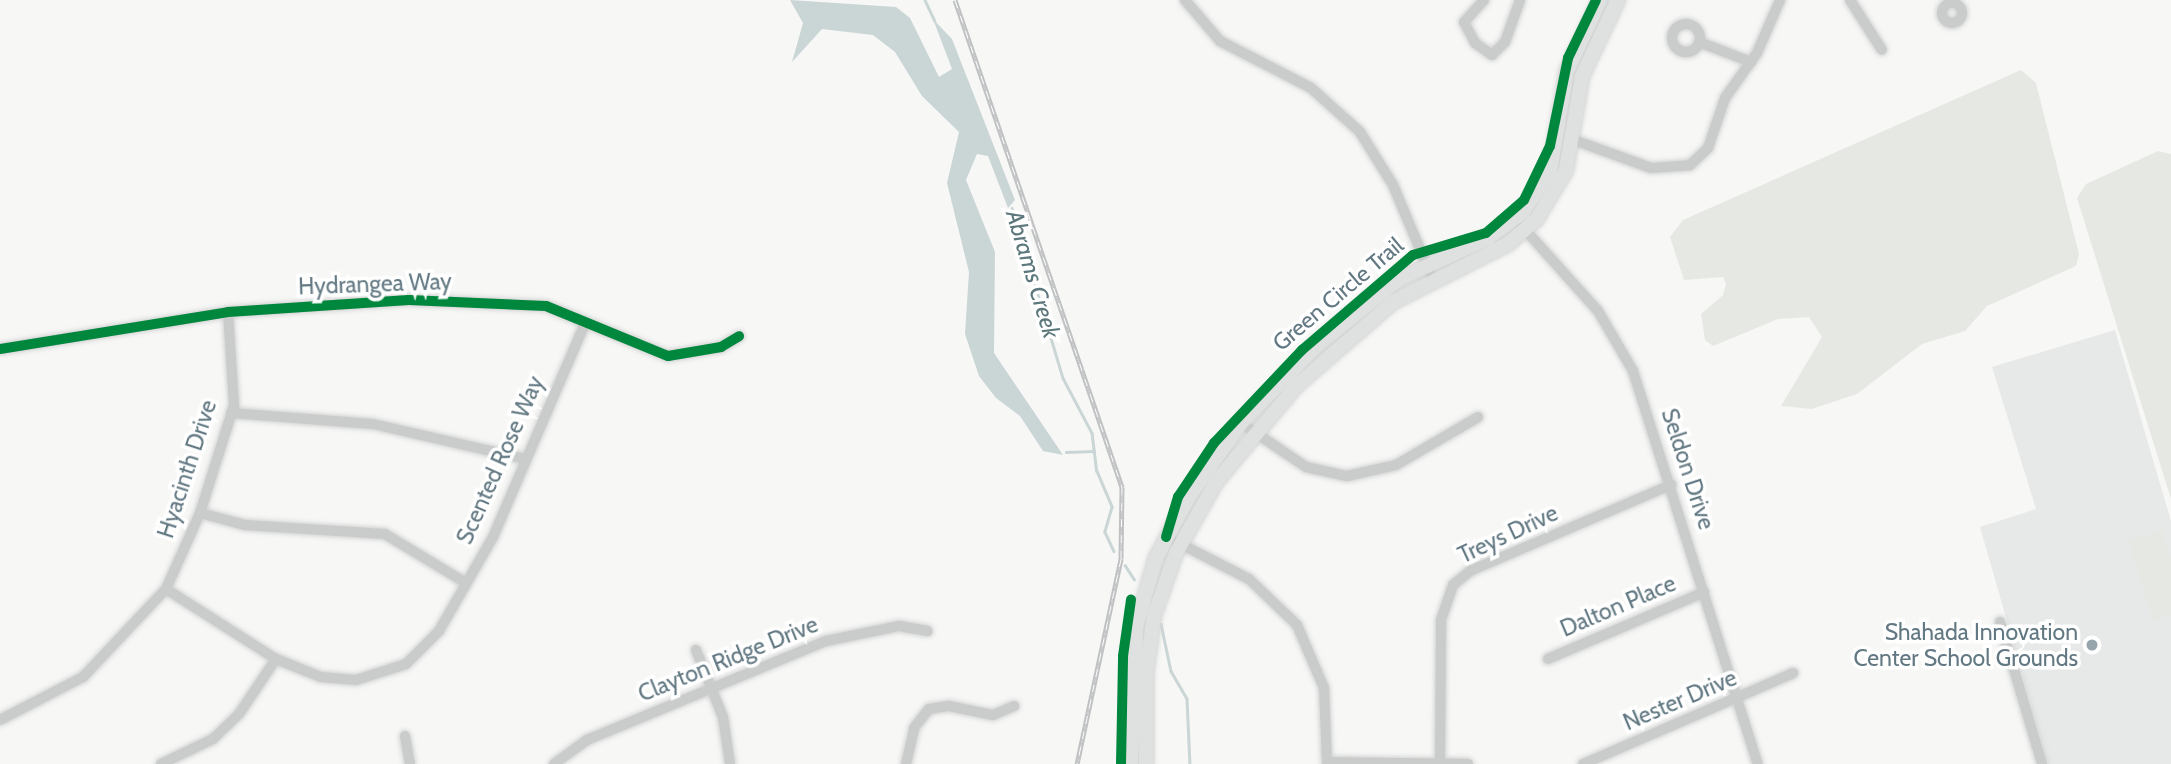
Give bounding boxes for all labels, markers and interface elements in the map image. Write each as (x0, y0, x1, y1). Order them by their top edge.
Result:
water label: Abrams Creek (1000, 206, 1066, 342)
street label: Green Circle Trail (1267, 231, 1409, 357)
street label: Hydrangea Way (298, 268, 452, 300)
street label: Scented Rose Way (451, 372, 549, 548)
street label: Hyacinth Drive (152, 396, 222, 542)
street label: Seldon Drive (1655, 405, 1721, 533)
street label: Treys Drive (1454, 499, 1562, 569)
street label: Dalton Place (1556, 569, 1680, 643)
street label: Clayton Ridge Drive (634, 610, 822, 708)
place label: Shahada Innovation Center School Grounds (1853, 618, 2078, 672)
marker: Shahada Innovation Center School Grounds (2084, 637, 2100, 653)
street label: Nester Drive (1619, 664, 1741, 736)

